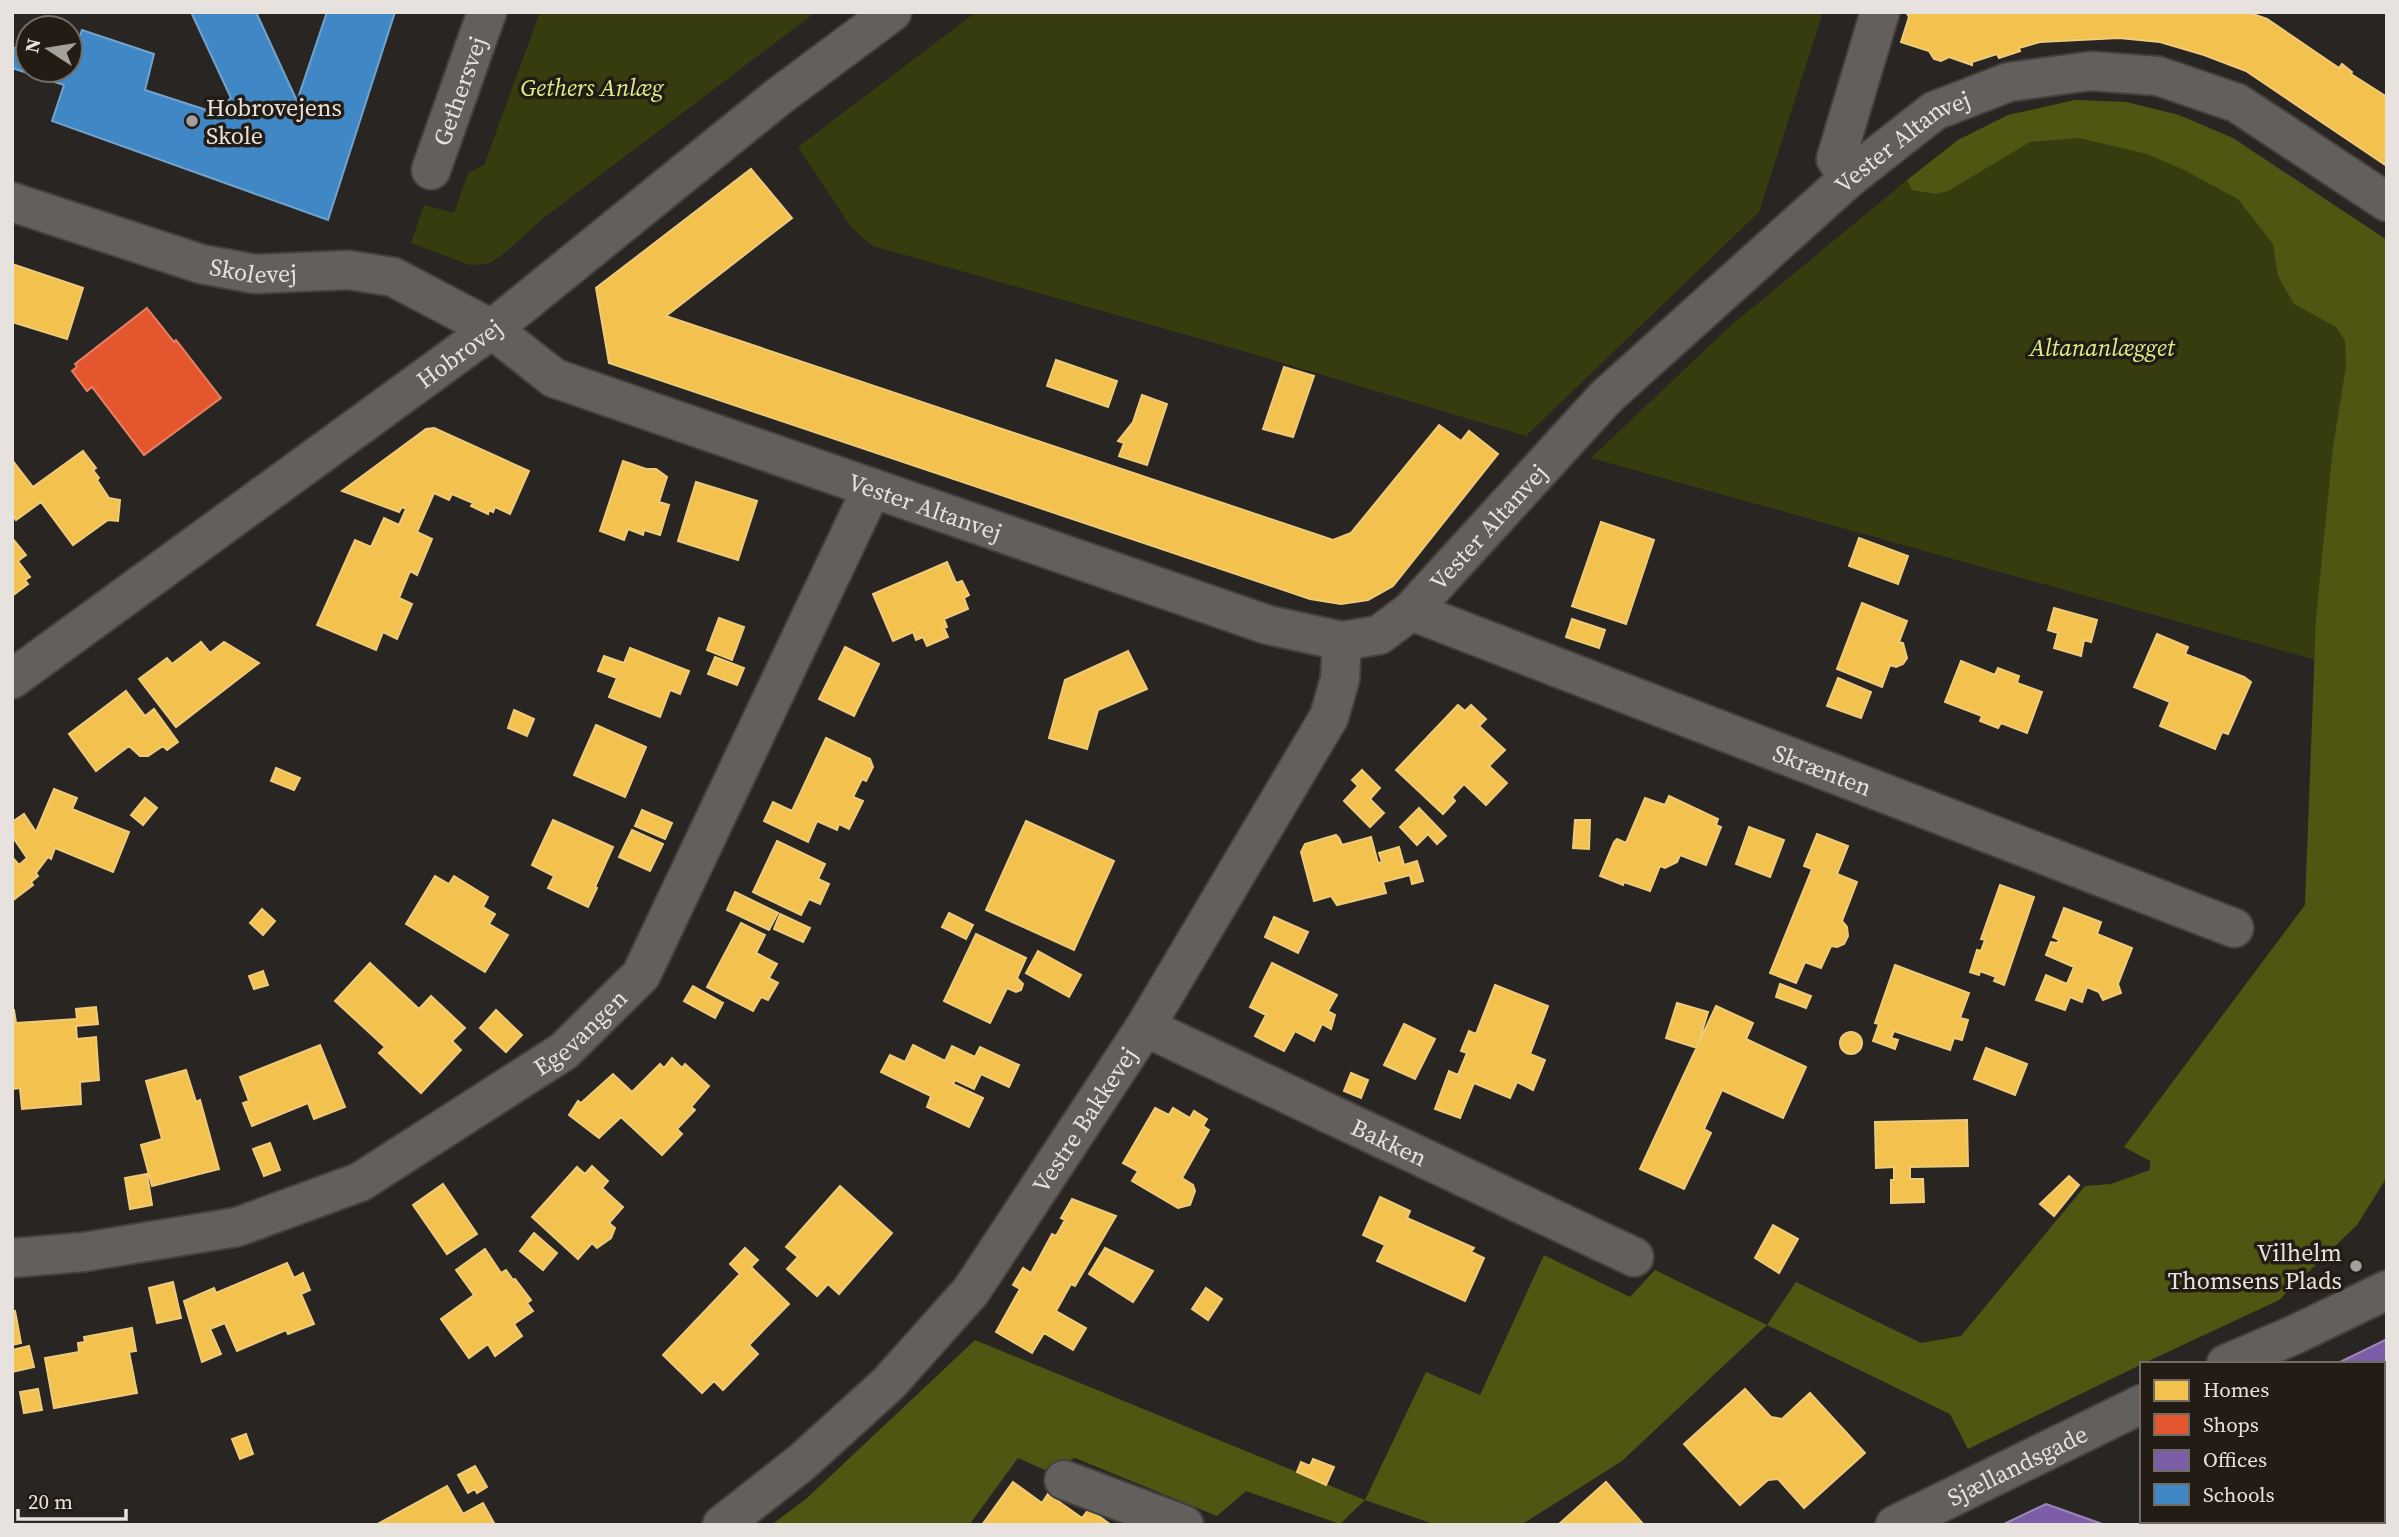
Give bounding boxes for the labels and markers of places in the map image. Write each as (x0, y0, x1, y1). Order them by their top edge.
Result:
place label: Hobrovejens Skole (206, 91, 342, 152)
marker: Hobrovejens Skole (184, 113, 200, 129)
place label: Vilhelm Thomsens Plads (2168, 1236, 2342, 1297)
marker: Vilhelm Thomsens Plads (2348, 1258, 2364, 1274)

